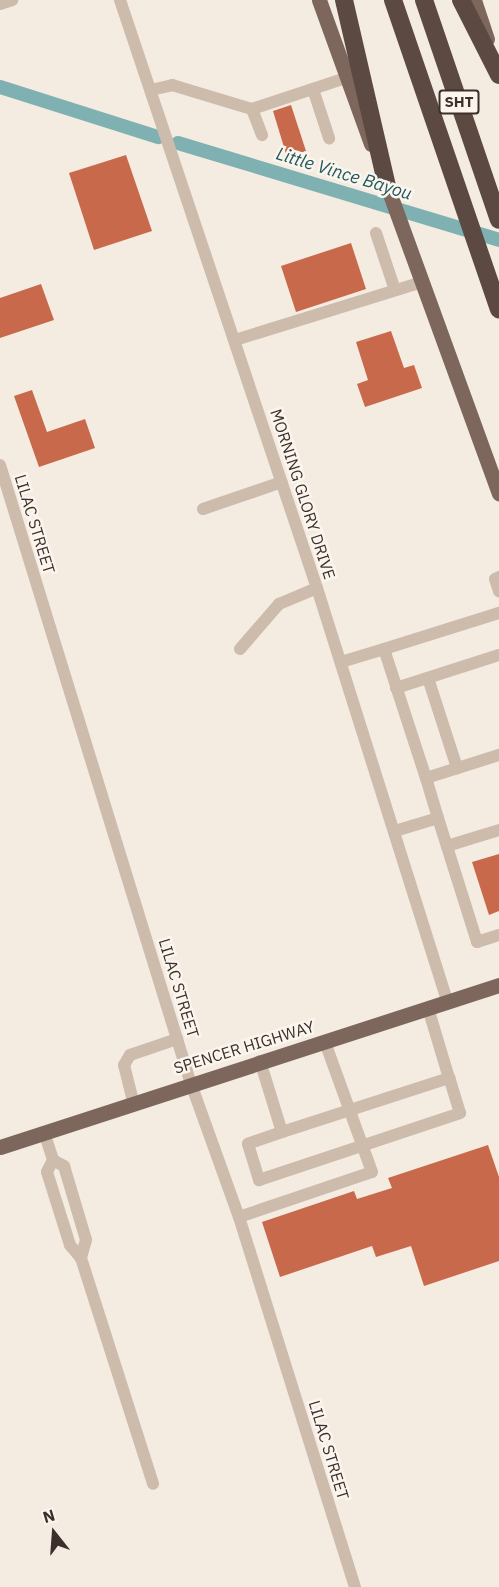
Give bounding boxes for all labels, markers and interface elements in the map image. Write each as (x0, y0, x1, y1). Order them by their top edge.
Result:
road number: SHT (438, 90, 480, 114)
water label: Little Vince Bayou (273, 143, 415, 205)
street label: MORNING GLORY DRIVE (266, 406, 340, 582)
street label: LILAC STREET (11, 472, 59, 576)
street label: LILAC STREET (155, 936, 203, 1040)
street label: SPENCER HIGHWAY (171, 1016, 317, 1078)
street label: LILAC STREET (305, 1398, 353, 1502)
north arrow (24, 1503, 84, 1563)
text: N (40, 1505, 57, 1527)

